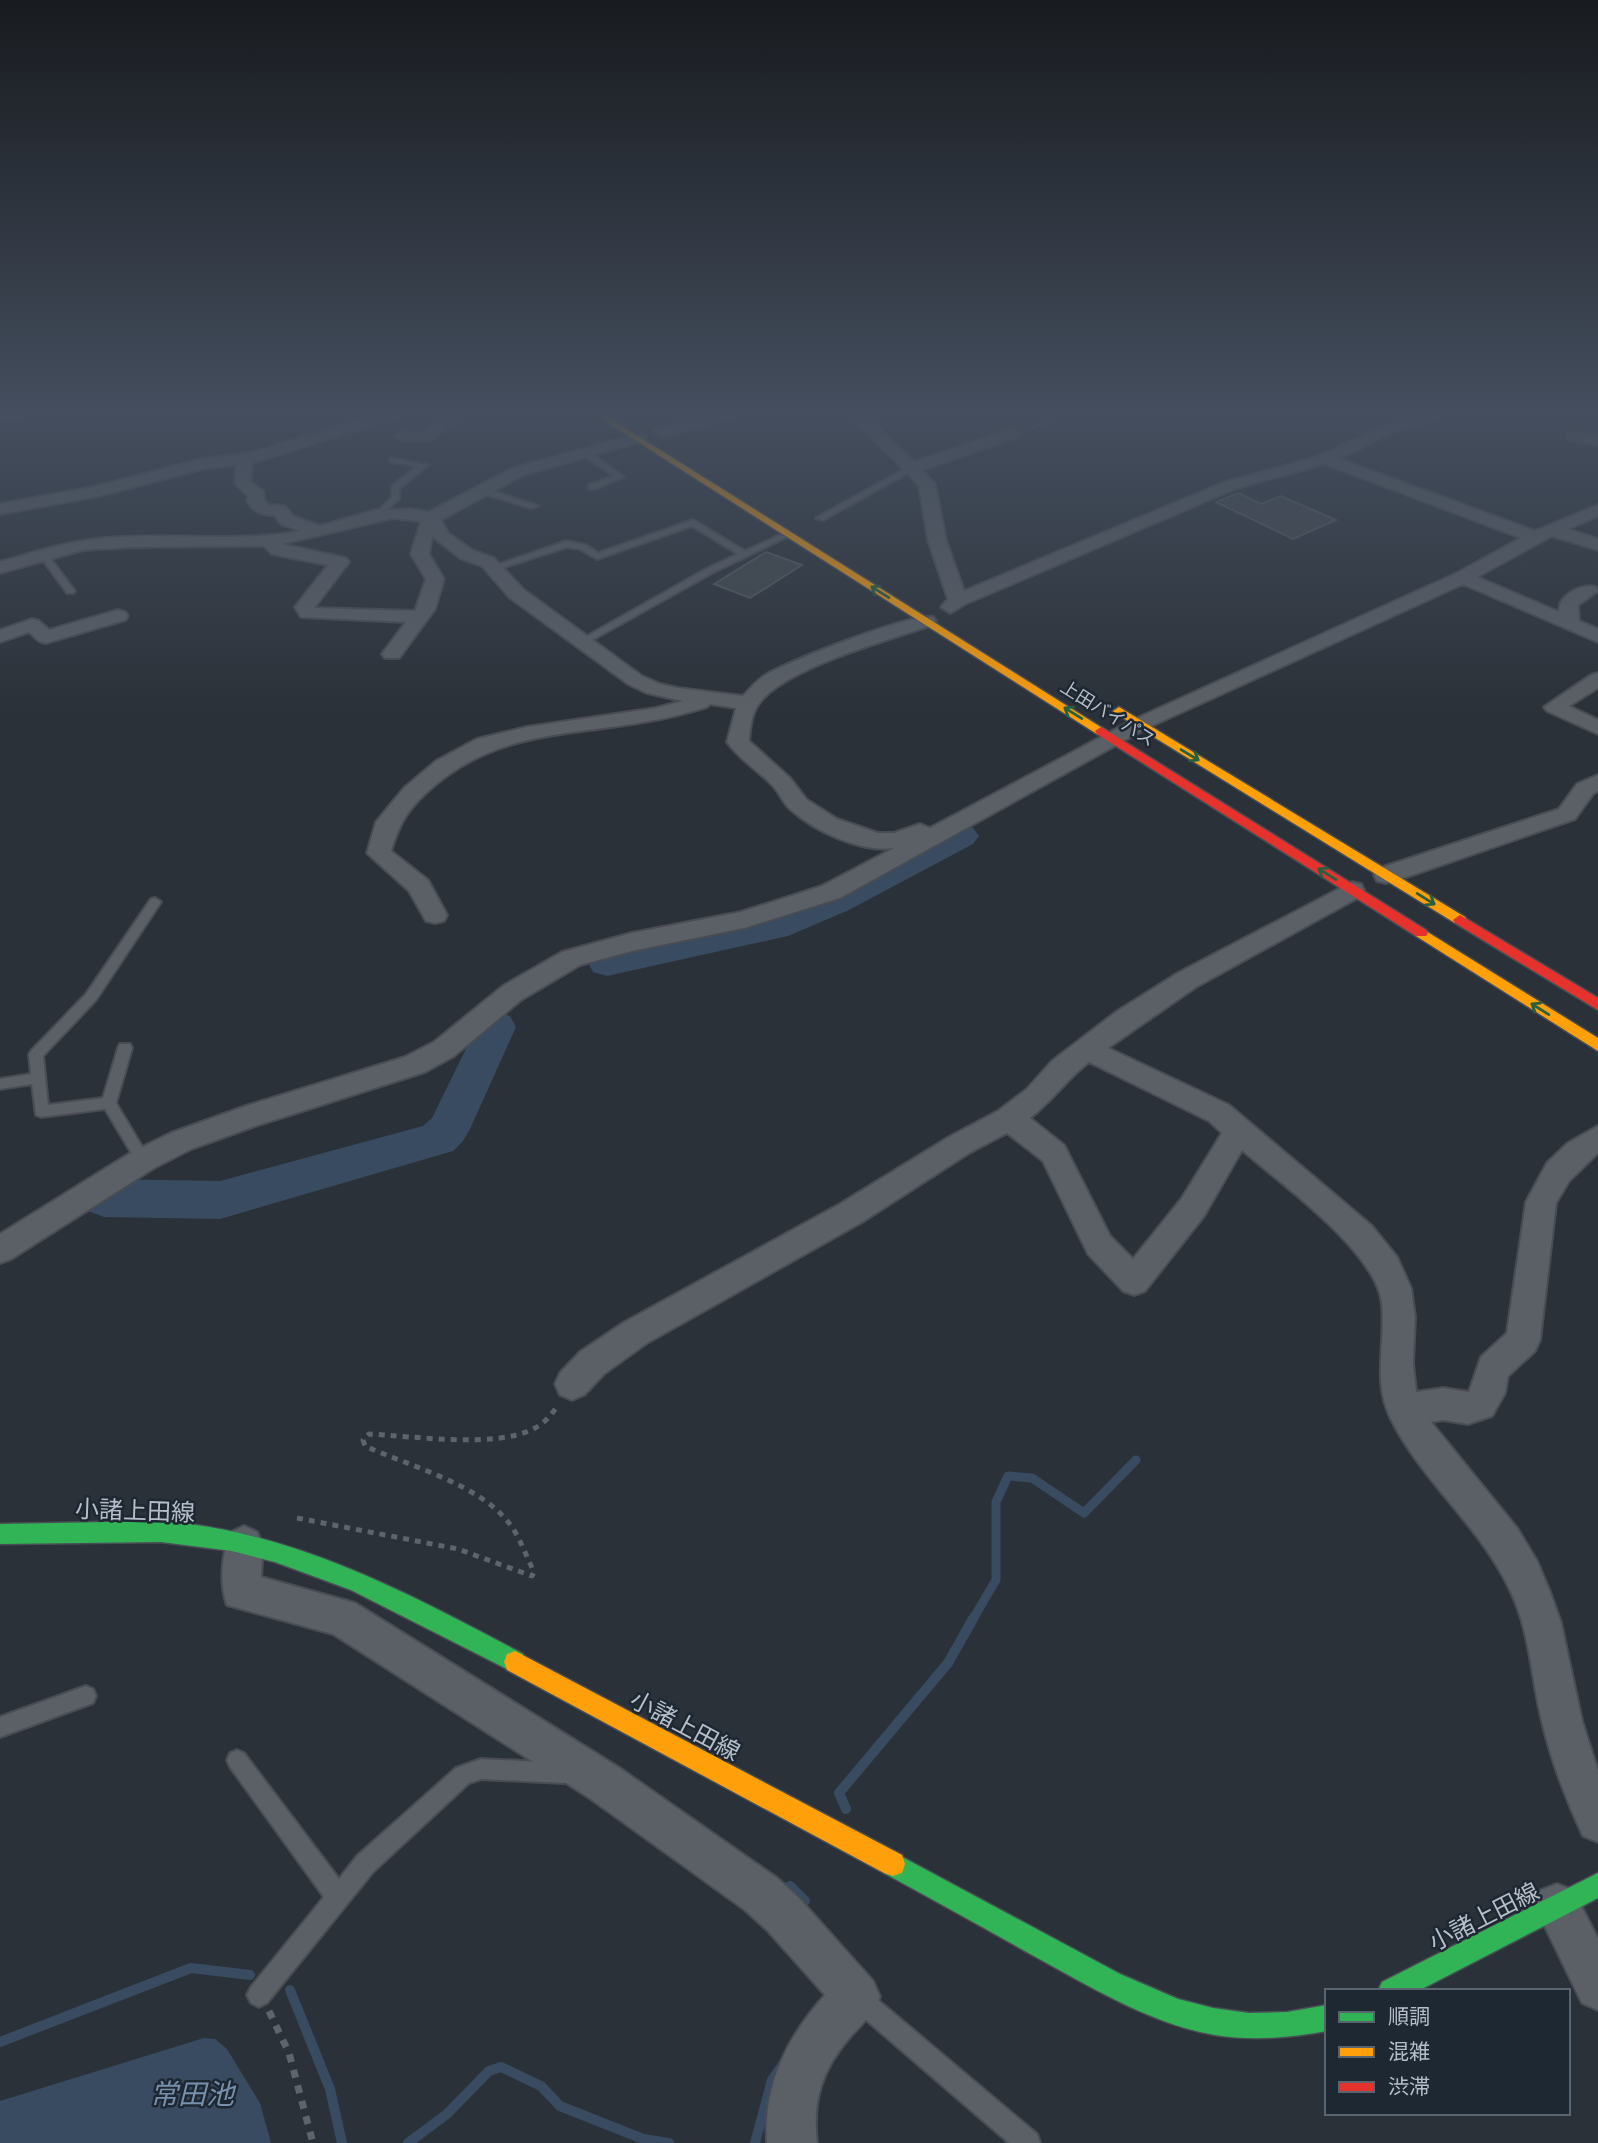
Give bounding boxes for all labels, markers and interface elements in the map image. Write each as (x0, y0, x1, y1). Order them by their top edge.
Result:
one-way arrow (871, 584, 891, 598)
street label: 上田バイパス (1057, 676, 1159, 750)
one-way arrow (1064, 705, 1083, 720)
one-way arrow (1180, 748, 1200, 762)
one-way arrow (1318, 867, 1337, 882)
one-way arrow (1416, 892, 1435, 907)
one-way arrow (1531, 1001, 1551, 1015)
street label: 小諸上田線 (75, 1495, 195, 1527)
street label: 小諸上田線 (625, 1685, 745, 1767)
street label: 小諸上田線 (1424, 1877, 1544, 1957)
legend (1325, 1989, 1570, 2115)
text: 順調 (1388, 2005, 1430, 2029)
text: 混雑 (1388, 2040, 1430, 2064)
text: 渋滞 (1388, 2075, 1430, 2099)
water label: 常田池 (150, 2078, 237, 2111)

